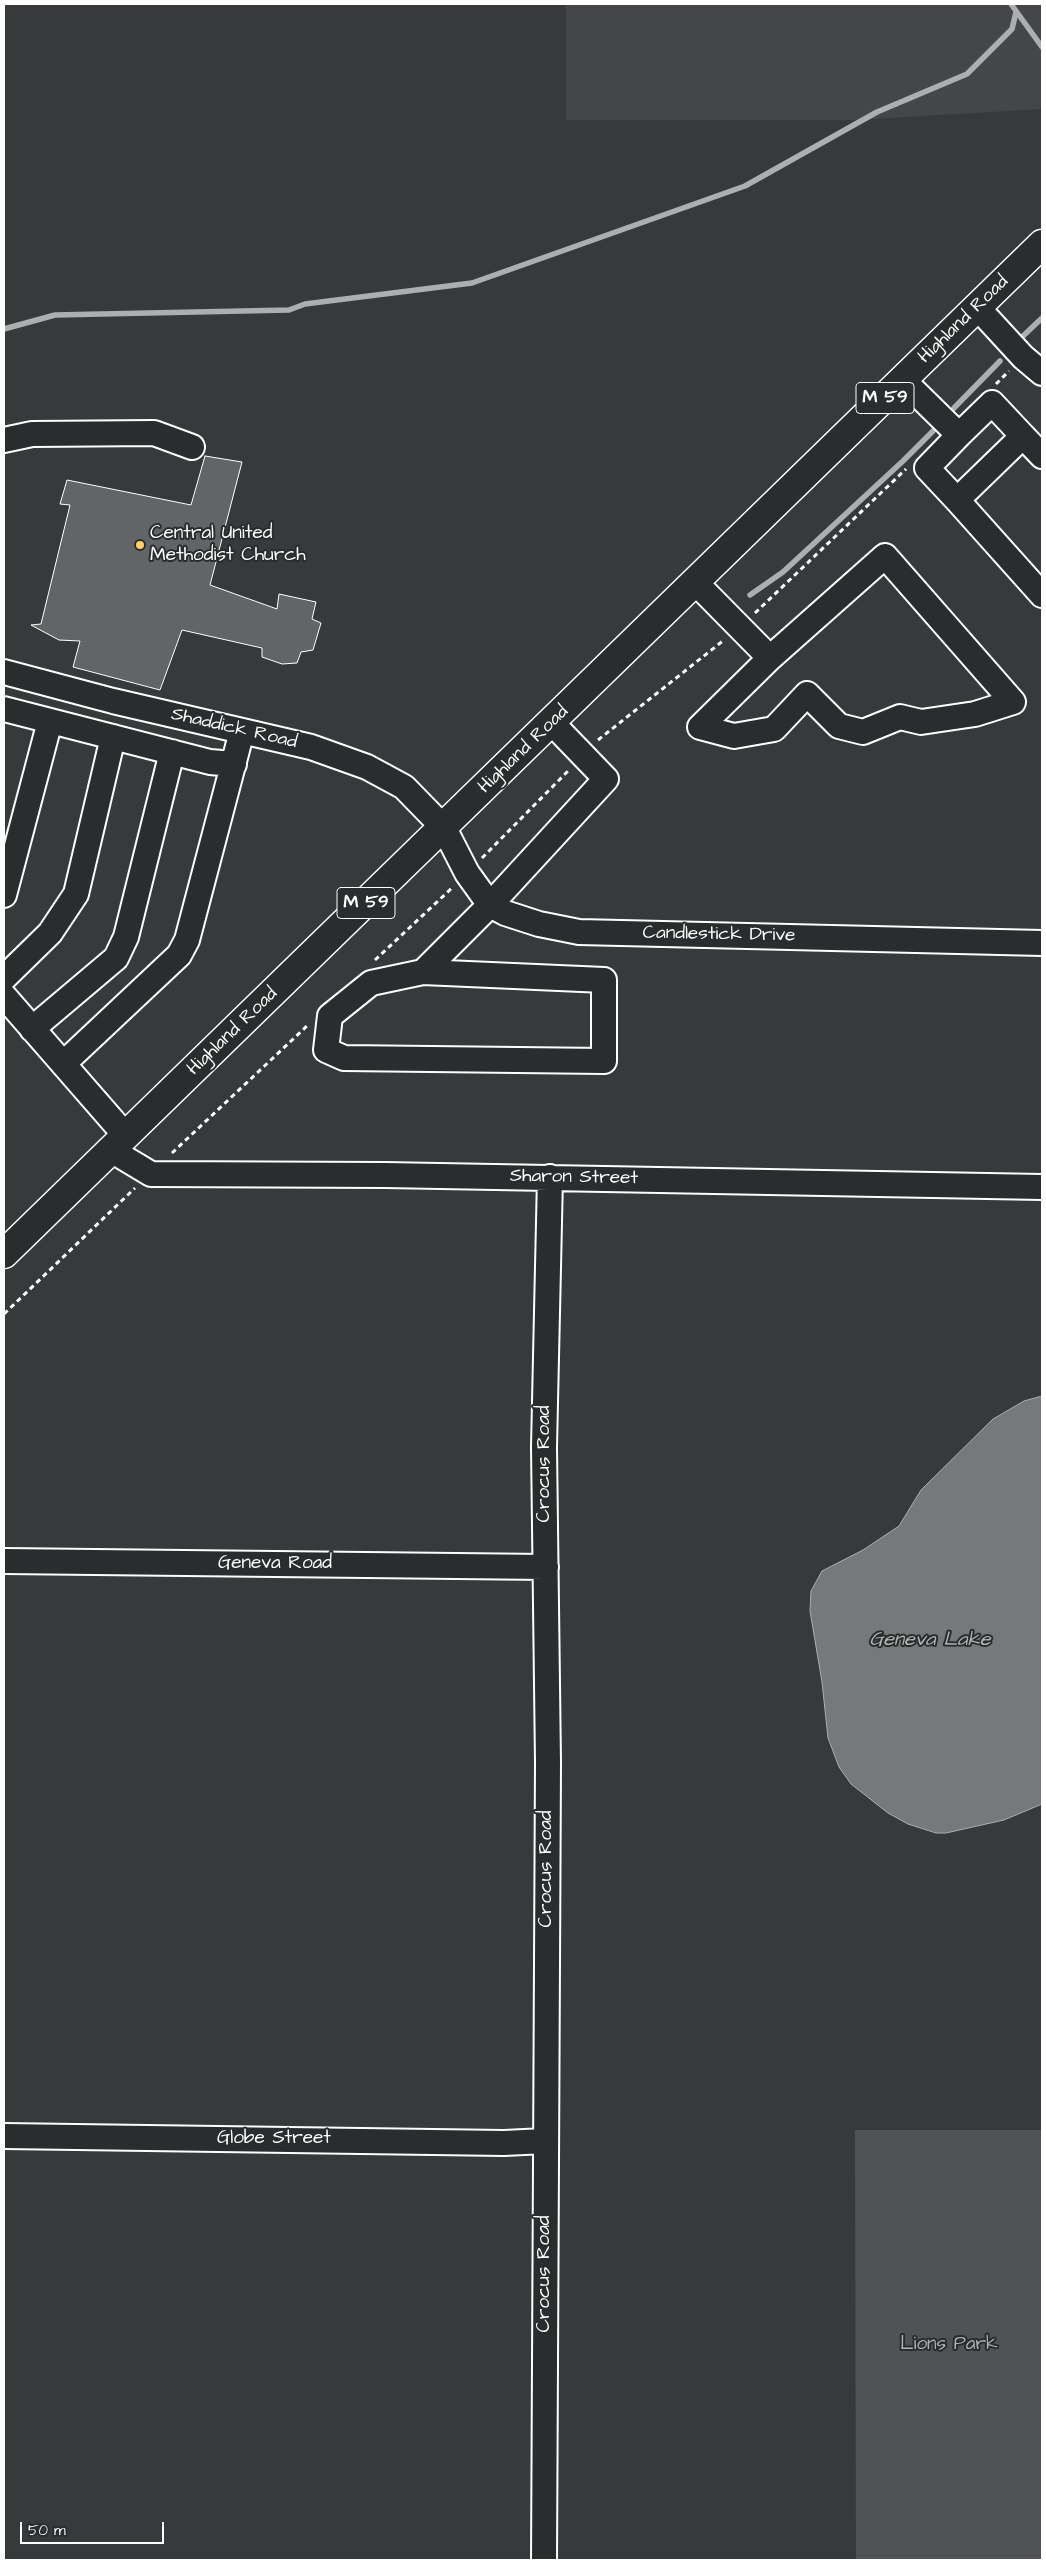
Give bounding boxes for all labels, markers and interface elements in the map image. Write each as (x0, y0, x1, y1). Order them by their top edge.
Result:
street label: Highland Road (914, 271, 1014, 369)
road number: M 59 (856, 382, 914, 413)
place label: Central United Methodist Church (150, 523, 306, 567)
marker: Central United Methodist Church (134, 539, 146, 551)
street label: Highland Road (474, 701, 574, 799)
street label: Shaddick Road (169, 703, 299, 755)
road number: M 59 (337, 888, 395, 918)
street label: Candlestick Drive (642, 922, 796, 948)
street label: Highland Road (183, 983, 283, 1081)
street label: Sharon Street (510, 1165, 638, 1191)
street label: Crocus Road (534, 1405, 556, 1523)
street label: Geneva Road (218, 1553, 332, 1575)
water label: Geneva Lake (869, 1629, 991, 1653)
street label: Crocus Road (536, 1810, 558, 1928)
street label: Globe Street (217, 2128, 331, 2150)
street label: Crocus Road (534, 2215, 556, 2333)
park label: Lions Park (900, 2334, 998, 2356)
scale bar (22, 2512, 166, 2544)
text: 50 m (28, 2520, 66, 2541)

